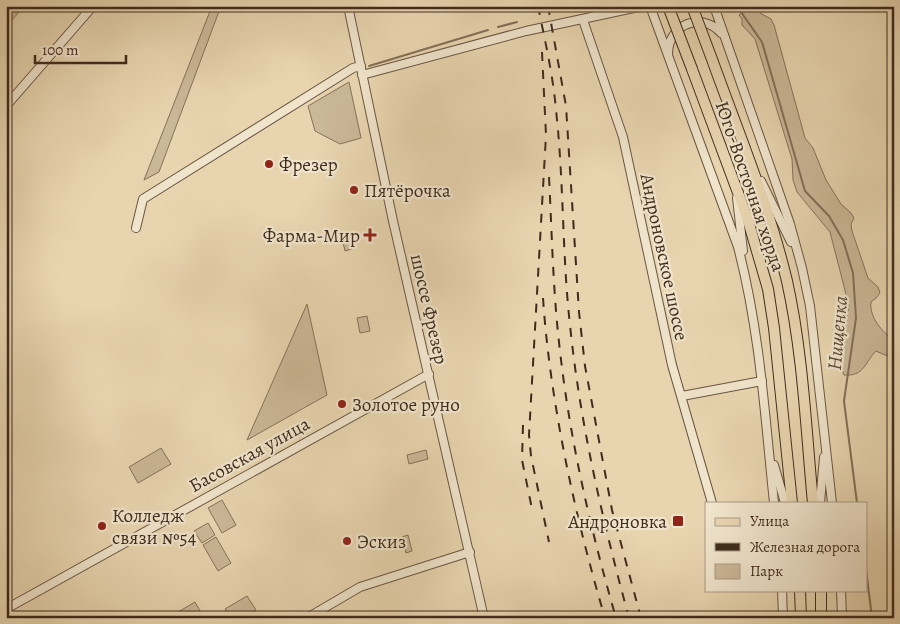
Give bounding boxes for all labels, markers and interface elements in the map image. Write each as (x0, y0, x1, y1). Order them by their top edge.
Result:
scale bar (35, 32, 126, 64)
text: 100 m (42, 40, 79, 60)
street label: Юго-Восточная хорда (709, 98, 792, 275)
place label: Фрезер (279, 152, 338, 178)
marker: Фрезер (263, 158, 275, 170)
street label: Андроновское шоссе (633, 170, 694, 343)
place label: Пятёрочка (364, 178, 451, 204)
marker: Пятёрочка (348, 184, 360, 196)
place label: Фарма-Мир (263, 223, 360, 249)
marker: Фарма-Мир (364, 229, 376, 241)
street label: шоссе Фрезер (404, 252, 454, 367)
water label: Нищенка (821, 295, 854, 371)
place label: Золотое руно (352, 392, 460, 418)
marker: Золотое руно (336, 398, 348, 410)
street label: Басовская улица (184, 411, 315, 499)
legend (705, 502, 868, 592)
place label: Колледж связи №54 (112, 503, 197, 551)
place label: Андроновка (567, 509, 667, 535)
text: Улица (750, 511, 789, 531)
marker: Андроновка (671, 514, 685, 528)
marker: Колледж связи №54 (96, 520, 108, 532)
place label: Эскиз (357, 529, 406, 555)
marker: Эскиз (341, 535, 353, 547)
text: Железная дорога (750, 537, 860, 557)
text: Парк (750, 561, 783, 581)

